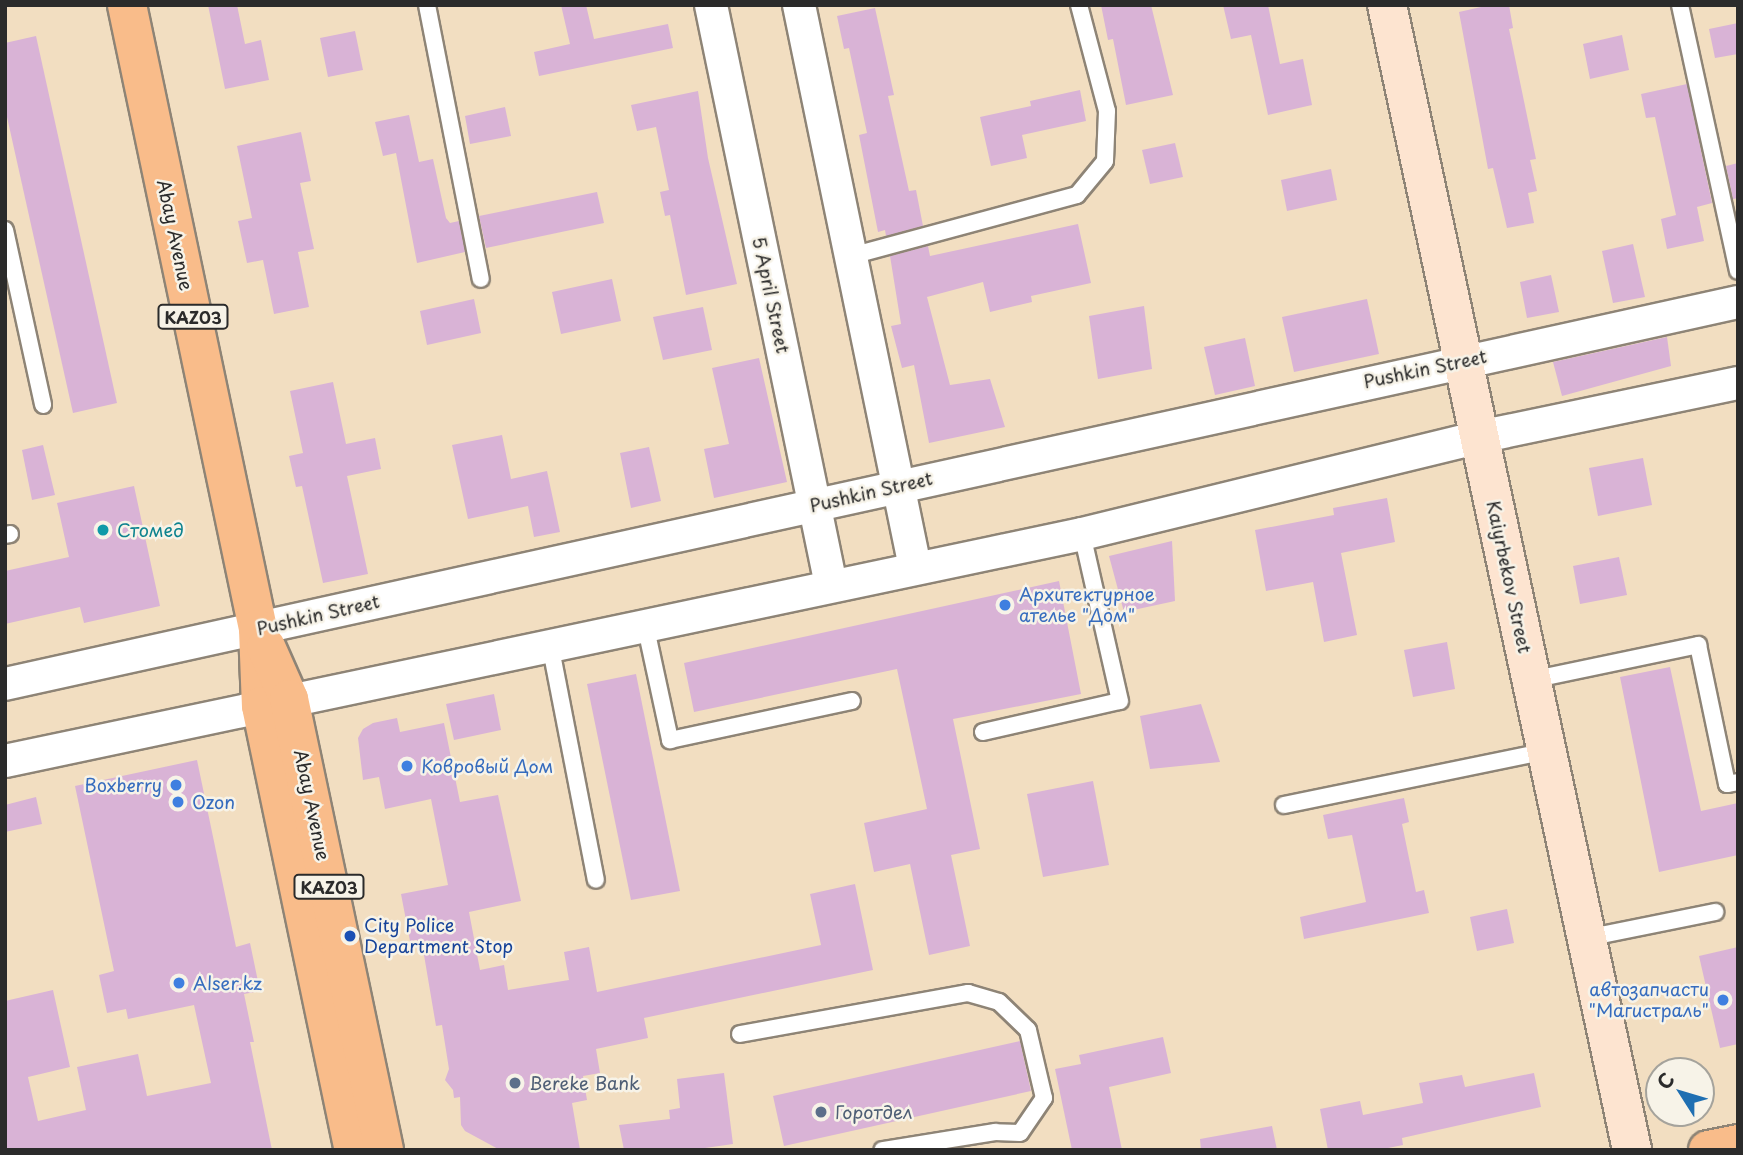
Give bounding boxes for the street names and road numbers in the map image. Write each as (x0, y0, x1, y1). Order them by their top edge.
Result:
street label: Abay Avenue (153, 178, 197, 292)
street label: 5 April Street (748, 234, 794, 356)
road number: KАZ03 (156, 304, 230, 330)
street label: Pushkin Street (1361, 345, 1489, 393)
street label: Pushkin Street (807, 467, 935, 517)
street label: Kaiyrbekov Street (1482, 499, 1536, 655)
street label: Pushkin Street (254, 590, 382, 640)
street label: Abay Avenue (290, 748, 334, 862)
road number: KАZ03 (292, 874, 366, 900)

